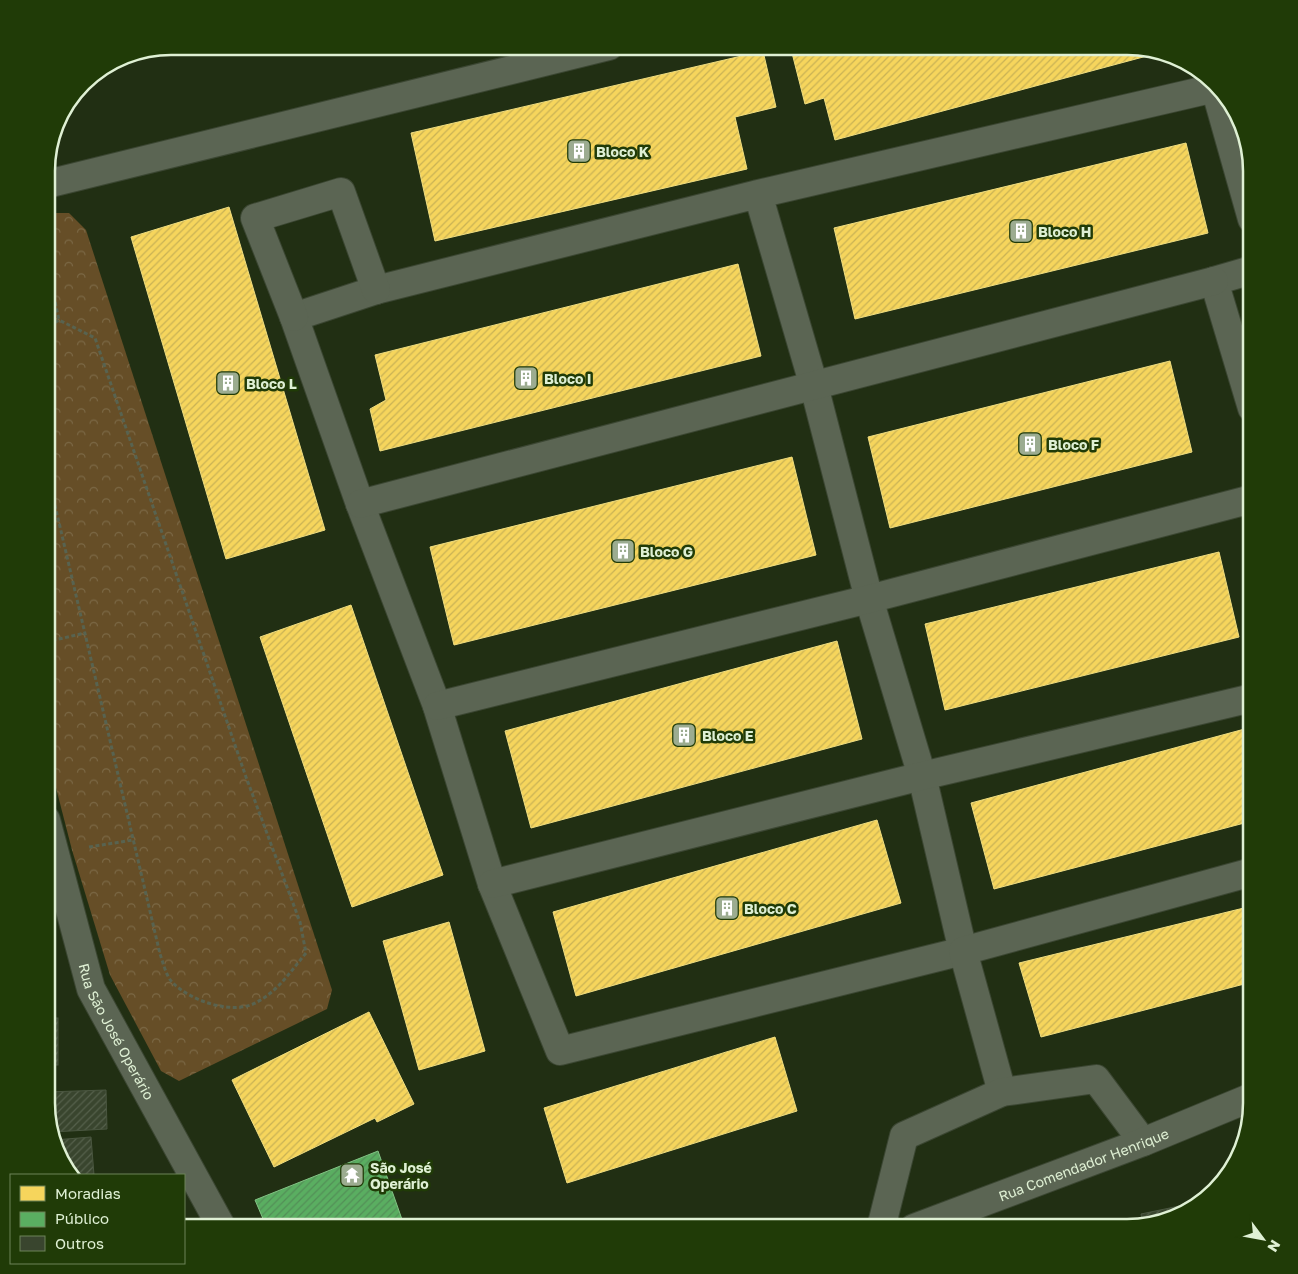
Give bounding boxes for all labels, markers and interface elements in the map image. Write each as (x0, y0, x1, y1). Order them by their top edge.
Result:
building icon: Bloco K (566, 138, 592, 164)
place label: Bloco K (596, 143, 649, 160)
building icon: Bloco H (1008, 218, 1034, 244)
place label: Bloco H (1038, 223, 1091, 240)
building icon: Bloco I (513, 365, 539, 391)
building icon: Bloco L (215, 370, 241, 396)
place label: Bloco I (544, 370, 592, 387)
place label: Bloco L (246, 375, 297, 392)
building icon: Bloco F (1017, 431, 1043, 457)
place label: Bloco F (1048, 436, 1099, 453)
building icon: Bloco G (610, 538, 636, 564)
place label: Bloco G (640, 543, 693, 560)
building icon: Bloco E (671, 722, 697, 748)
place label: Bloco E (702, 727, 754, 744)
building icon: Bloco C (714, 895, 740, 921)
place label: Bloco C (744, 900, 797, 917)
street label: Rua São José Operário (76, 961, 158, 1102)
street label: Rua Comendador Henrique (996, 1124, 1171, 1204)
place label: São José Operário (370, 1159, 432, 1192)
temple icon: São José Operário (339, 1162, 365, 1188)
legend (10, 1174, 185, 1264)
text: Moradias (55, 1184, 121, 1202)
text: Público (55, 1209, 109, 1227)
north arrow (1238, 1214, 1288, 1264)
text: Outros (55, 1234, 104, 1252)
text: N (1264, 1237, 1284, 1255)

